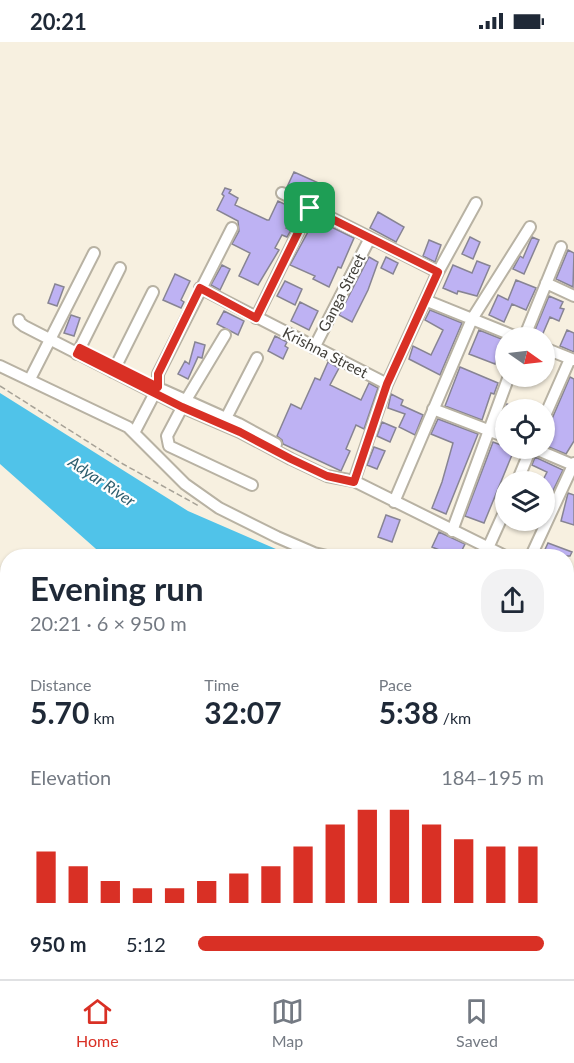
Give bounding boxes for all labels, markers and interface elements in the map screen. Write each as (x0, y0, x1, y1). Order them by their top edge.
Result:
text: 20:21 (30, 8, 87, 35)
pin (284, 182, 335, 233)
icon: arrive (293, 191, 326, 224)
street label: Ganga Street (314, 250, 369, 335)
street label: Krishna Street (280, 323, 372, 382)
north arrow (495, 327, 555, 387)
map controls (495, 327, 555, 531)
button: locate (495, 399, 555, 459)
water label: Adyar River (64, 451, 140, 510)
button: layers (495, 471, 555, 531)
text: Evening run (30, 568, 204, 608)
button: share (481, 569, 544, 632)
text: 20:21 · 6 × 950 m (30, 611, 187, 635)
text: Distance (30, 675, 91, 694)
text: Time (204, 675, 239, 694)
text: Pace (379, 675, 412, 694)
text: 5.70 (30, 694, 89, 730)
text: 32:07 (204, 694, 282, 730)
text: 5:38 (379, 694, 439, 730)
text: km (89, 708, 115, 727)
text: /km (439, 708, 471, 727)
text: Elevation (30, 765, 111, 789)
text: 184–195 m (441, 765, 544, 789)
text: 950 m (30, 932, 86, 956)
text: 5:12 (126, 932, 166, 956)
tab: Home (76, 995, 119, 1050)
tab: Map (271, 995, 304, 1050)
tab: Saved (456, 995, 498, 1050)

